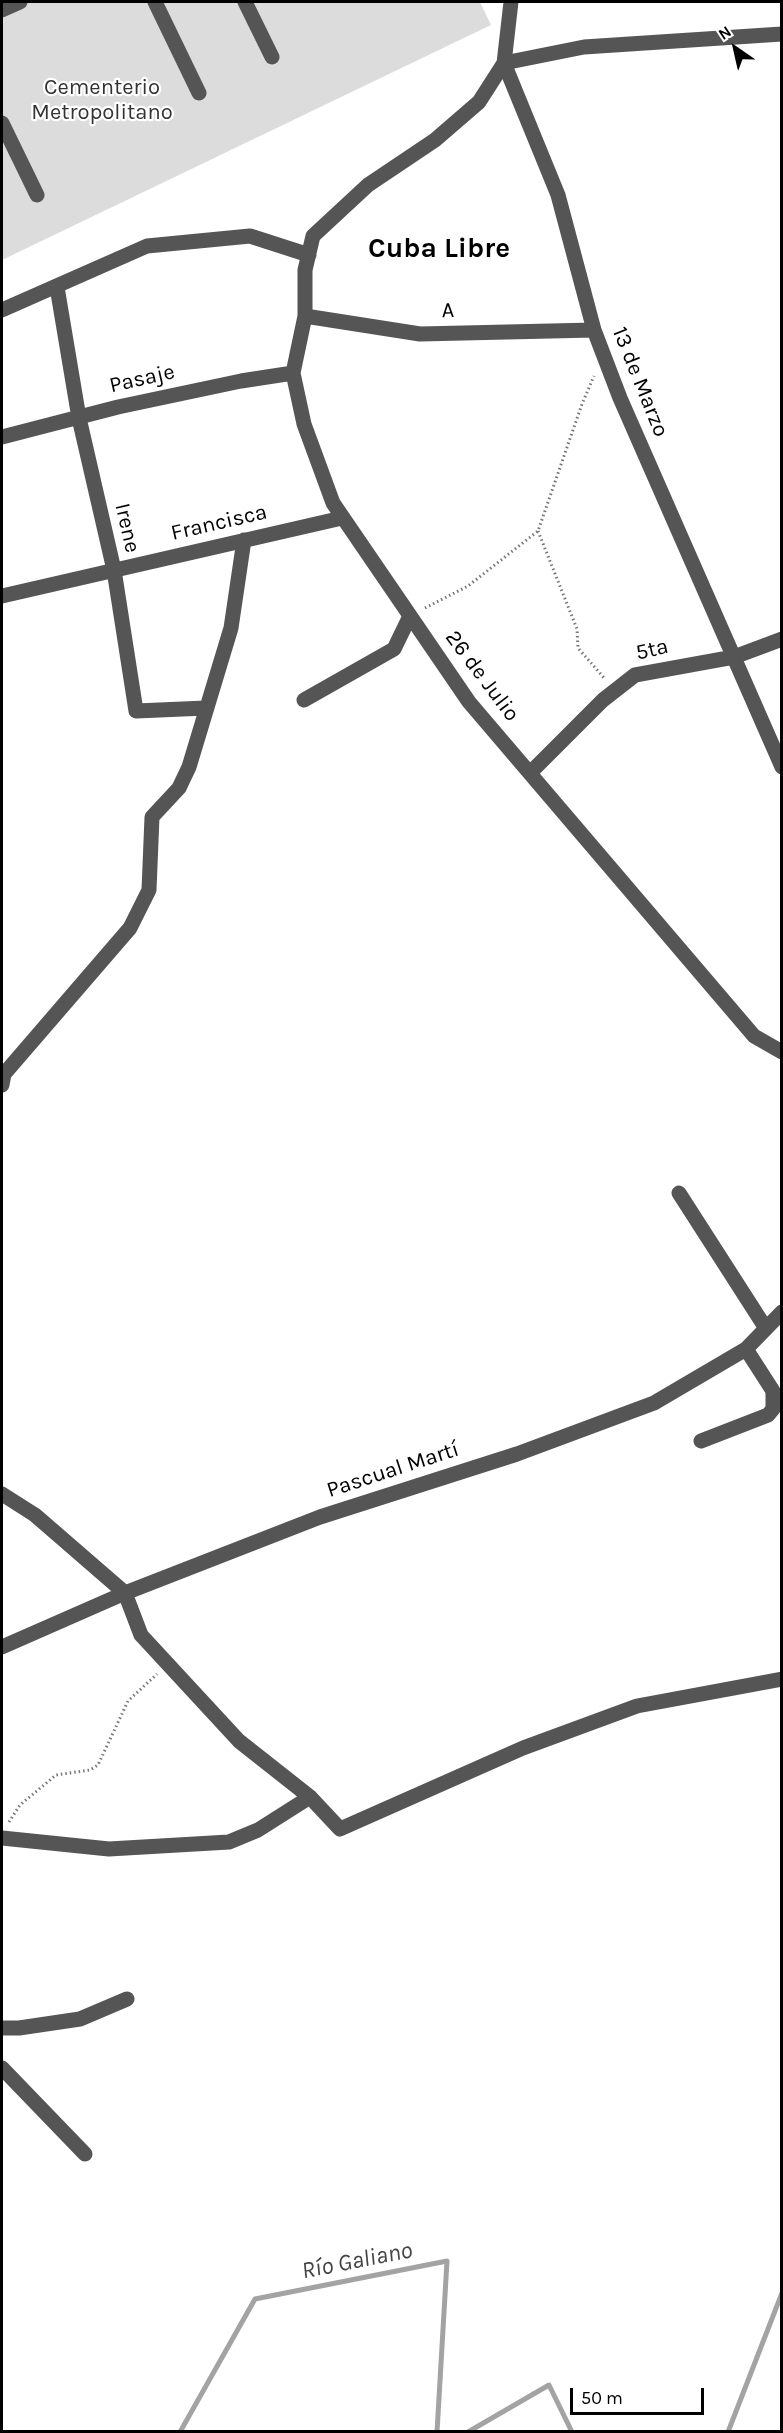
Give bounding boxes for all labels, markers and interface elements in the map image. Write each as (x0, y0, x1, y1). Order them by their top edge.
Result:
north arrow (705, 18, 765, 78)
text: N (715, 22, 735, 44)
park label: Cementerio Metropolitano (31, 75, 173, 126)
district label: Cuba Libre (368, 232, 510, 266)
street label: A (441, 298, 455, 324)
street label: 13 de Marzo (606, 323, 674, 441)
street label: Pasaje (107, 359, 177, 399)
street label: Francisca (168, 499, 270, 547)
street label: Irene (109, 501, 145, 555)
street label: 26 de Julio (439, 625, 525, 727)
street label: 5ta (633, 633, 671, 667)
street label: Pascual Martí (324, 1436, 462, 1504)
water label: Río Galiano (299, 2236, 415, 2286)
scale bar (573, 2376, 706, 2414)
text: 50 m (581, 2387, 623, 2409)

